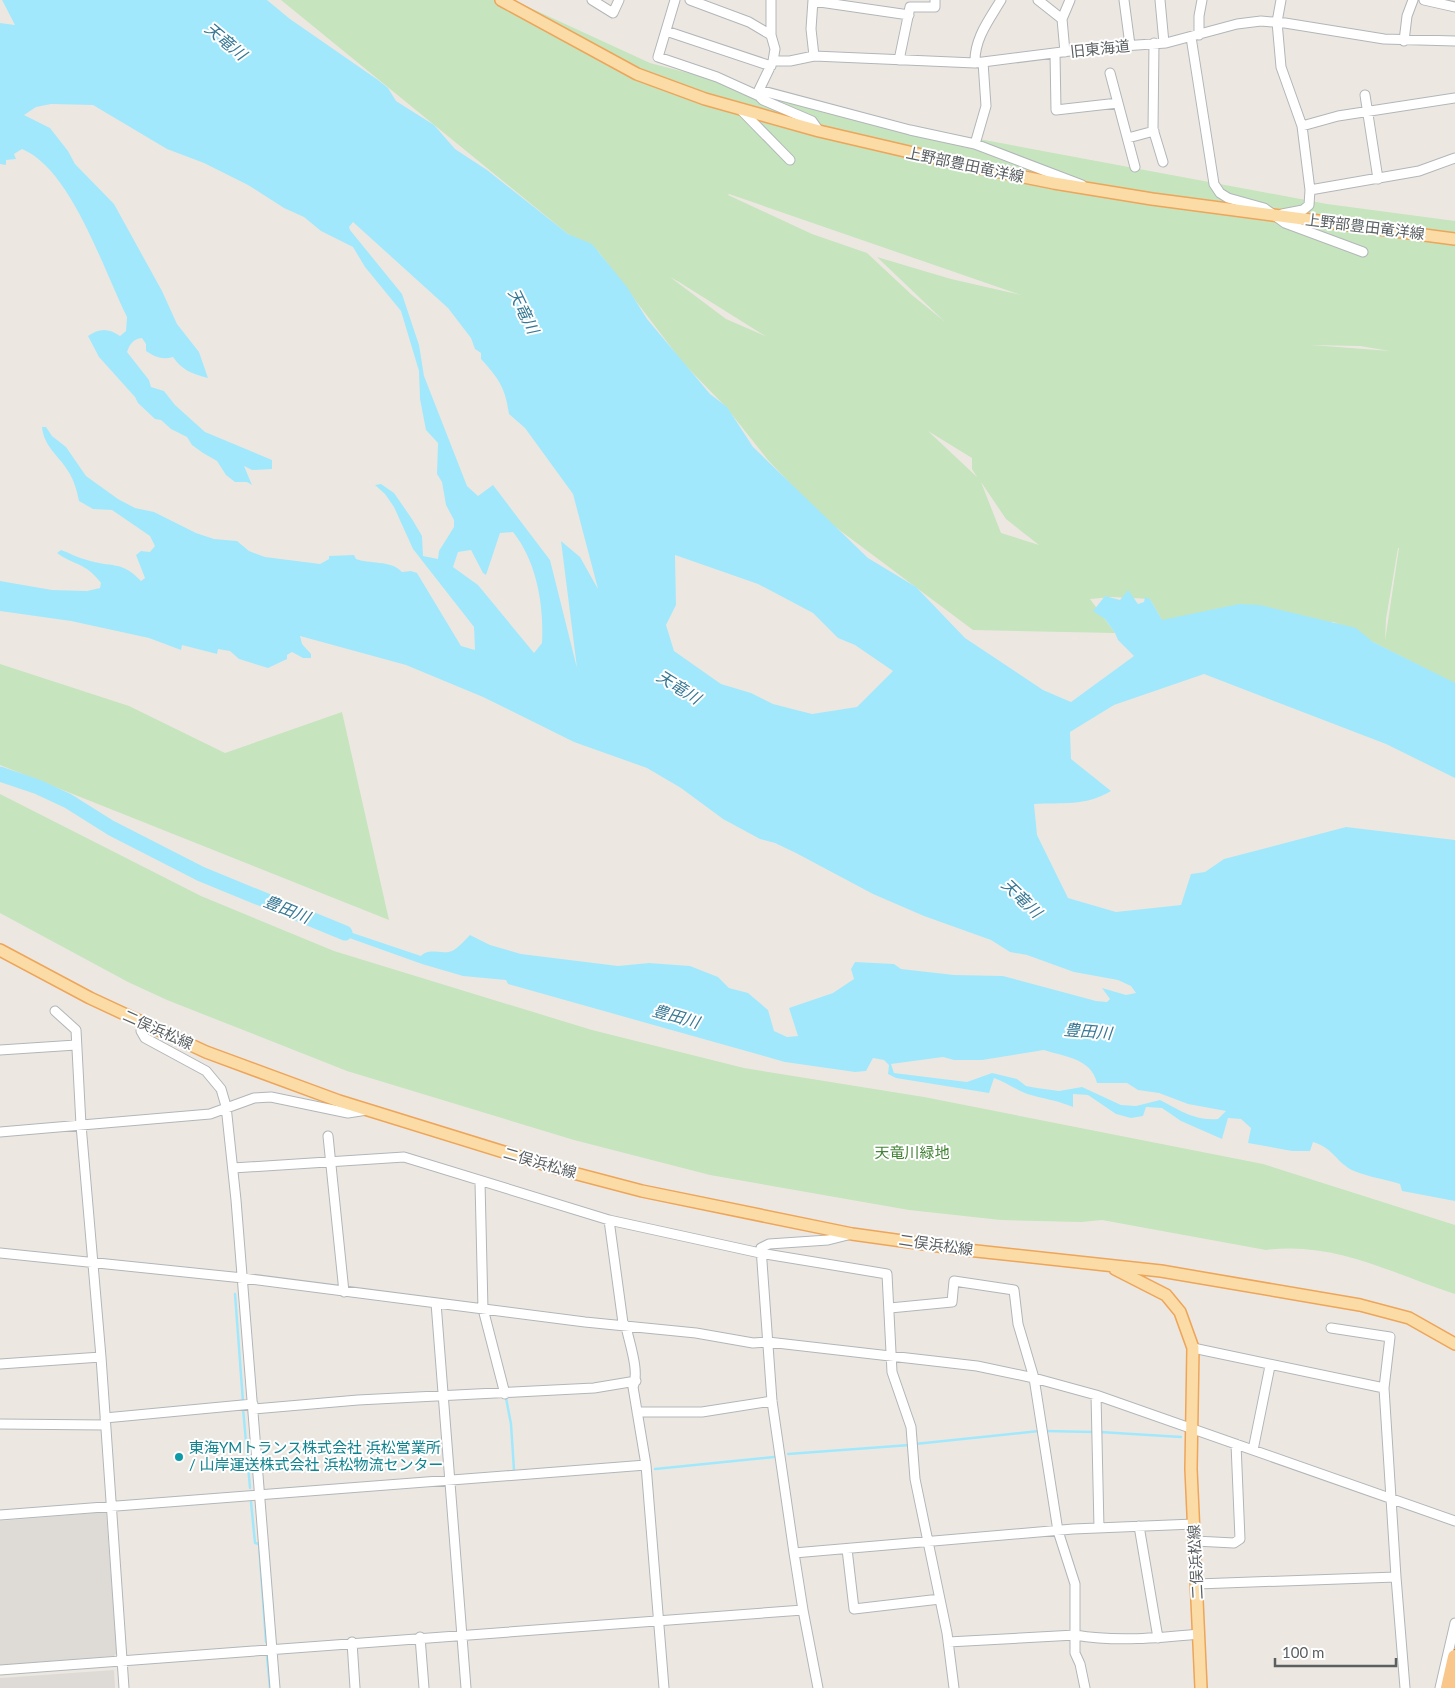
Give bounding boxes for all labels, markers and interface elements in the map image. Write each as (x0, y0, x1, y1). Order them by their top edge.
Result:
water label: 天竜川 (202, 18, 252, 65)
street label: 旧東海道 (1069, 36, 1131, 60)
street label: 上野部豊田竜洋線 (905, 143, 1026, 185)
street label: 上野部豊田竜洋線 (1304, 210, 1426, 242)
water label: 天竜川 (505, 285, 544, 338)
water label: 天竜川 (654, 666, 706, 708)
water label: 天竜川 (998, 874, 1048, 923)
water label: 豊田川 (261, 891, 315, 927)
water label: 豊田川 (650, 1000, 704, 1032)
street label: 二俣浜松線 (120, 1006, 196, 1053)
water label: 豊田川 (1063, 1019, 1115, 1042)
street label: 二俣浜松線 (502, 1143, 579, 1181)
park label: 天竜川緑地 (874, 1143, 950, 1161)
street label: 二俣浜松線 (898, 1230, 975, 1258)
place label: 東海YMトランス株式会社 浜松営業所 / 山岸運送株式会社 浜松物流センター (189, 1438, 443, 1473)
marker: 東海YMトランス株式会社 浜松営業所 / 山岸運送株式会社 浜松物流センター (173, 1451, 185, 1463)
street label: 二俣浜松線 (1184, 1524, 1206, 1600)
scale bar (1275, 1636, 1396, 1668)
text: 100 m (1282, 1643, 1324, 1661)

